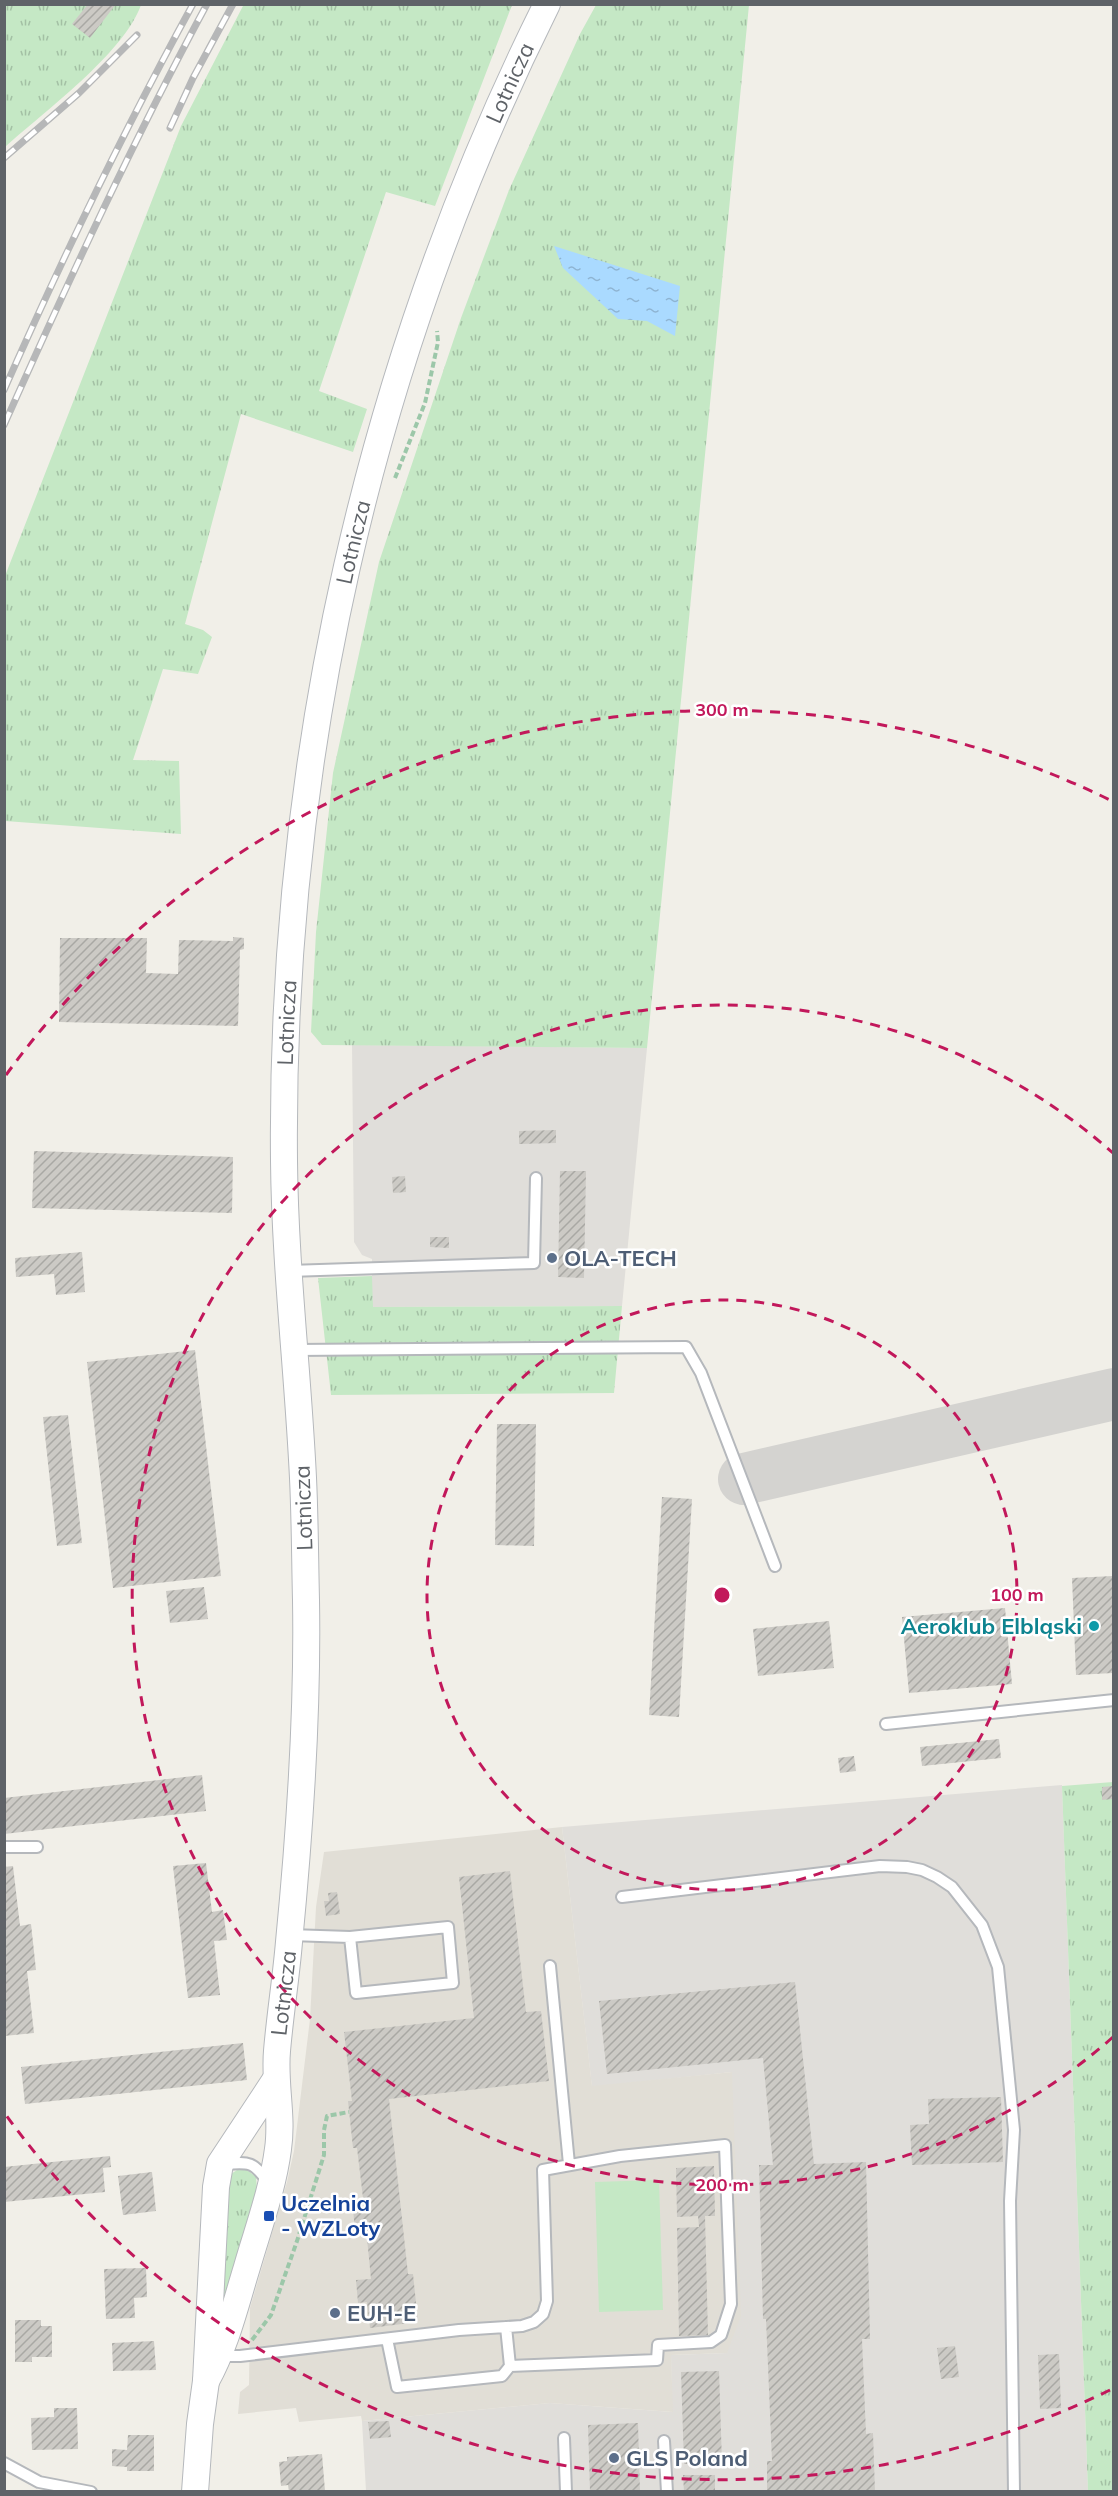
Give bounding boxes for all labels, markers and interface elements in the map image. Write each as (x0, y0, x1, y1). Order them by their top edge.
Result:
street label: Lotnicza (479, 38, 540, 127)
street label: Lotnicza (330, 497, 376, 587)
text: 300 m (695, 698, 749, 721)
street label: Lotnicza (271, 979, 302, 1066)
place label: OLA-TECH (564, 1244, 677, 1272)
marker: OLA-TECH (545, 1251, 559, 1265)
street label: Lotnicza (288, 1465, 318, 1551)
text: 100 m (990, 1583, 1044, 1606)
centre of rings (712, 1585, 732, 1605)
place label: Aeroklub Elbląski (901, 1612, 1082, 1640)
marker: Aeroklub Elbląski (1087, 1619, 1101, 1633)
street label: Lotnicza (264, 1949, 302, 2037)
text: 200 m (695, 2173, 749, 2196)
place label: Uczelnia - WZLoty (281, 2189, 380, 2242)
marker: Uczelnia - WZLoty (262, 2209, 276, 2223)
place label: EUH-E (347, 2299, 416, 2327)
marker: EUH-E (328, 2306, 342, 2320)
place label: GLS Poland (626, 2444, 748, 2472)
marker: GLS Poland (607, 2451, 621, 2465)

